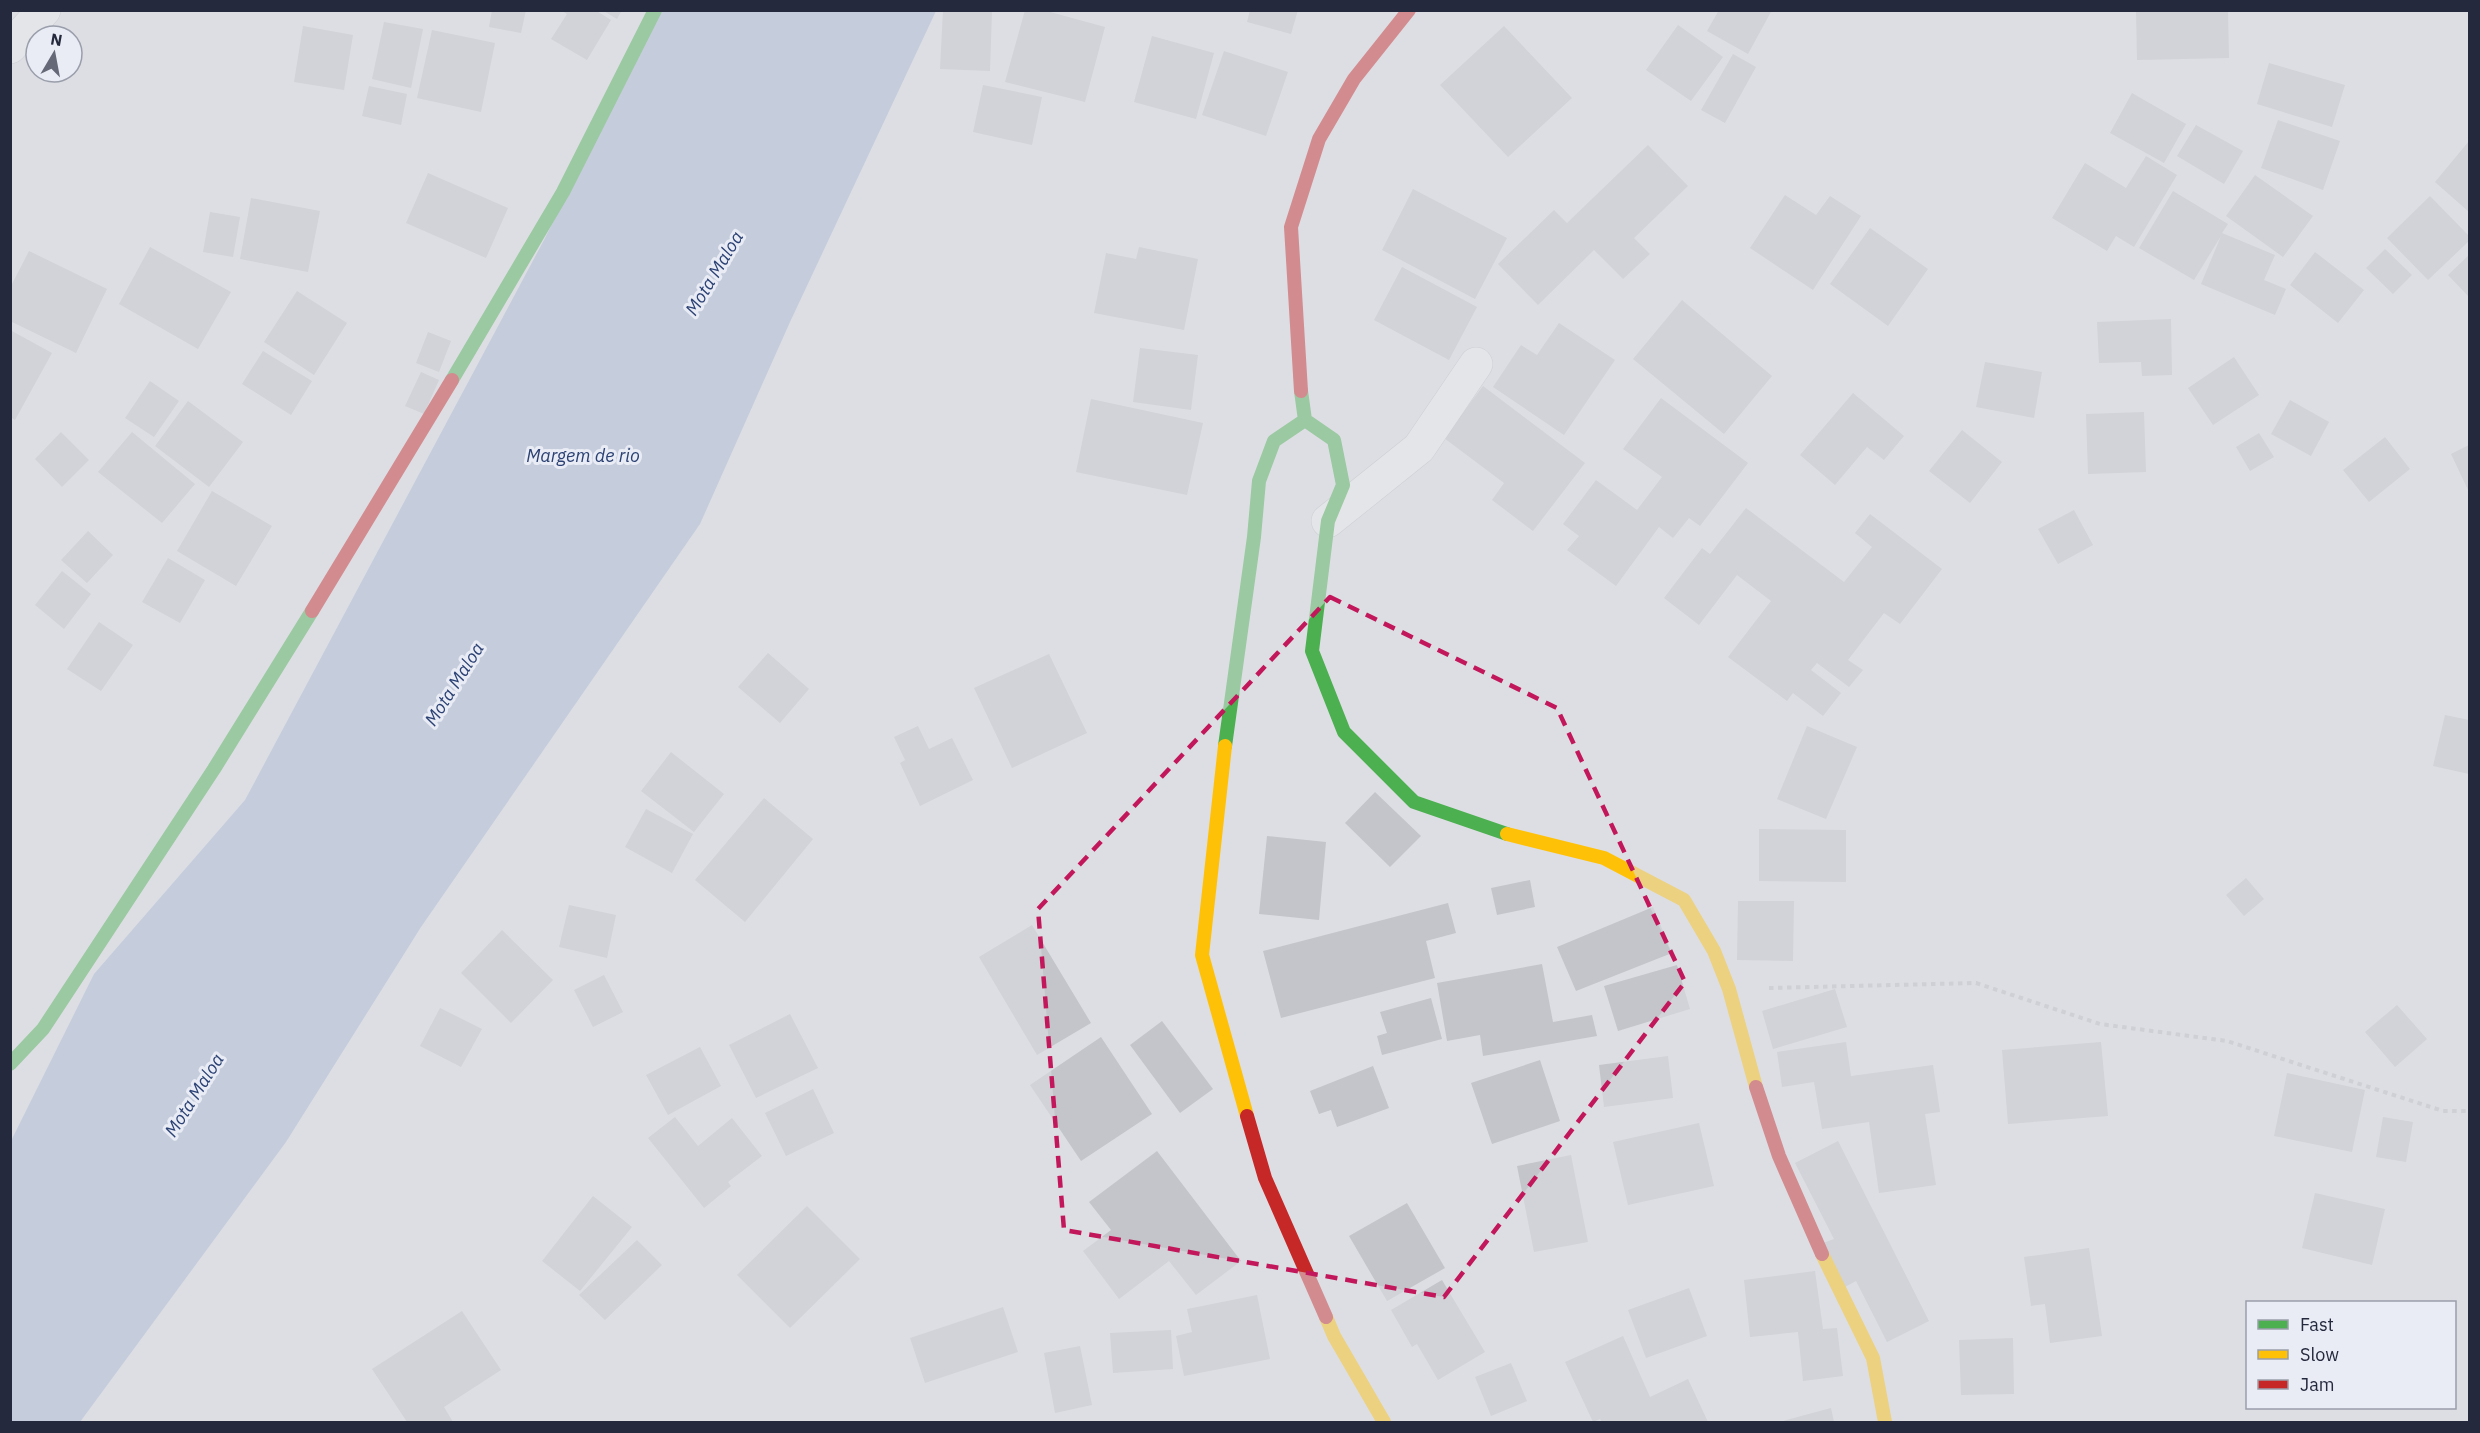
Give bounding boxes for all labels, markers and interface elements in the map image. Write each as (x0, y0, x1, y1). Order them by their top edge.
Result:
north arrow (24, 24, 84, 84)
text: N (49, 28, 64, 50)
water label: Mota Maloa (680, 227, 748, 319)
water label: Margem de rio (526, 444, 640, 467)
water label: Mota Maloa (419, 638, 489, 730)
water label: Mota Maloa (159, 1049, 229, 1141)
legend (2246, 1301, 2456, 1409)
text: Fast (2300, 1313, 2334, 1336)
text: Slow (2300, 1343, 2339, 1366)
text: Jam (2300, 1373, 2335, 1396)

